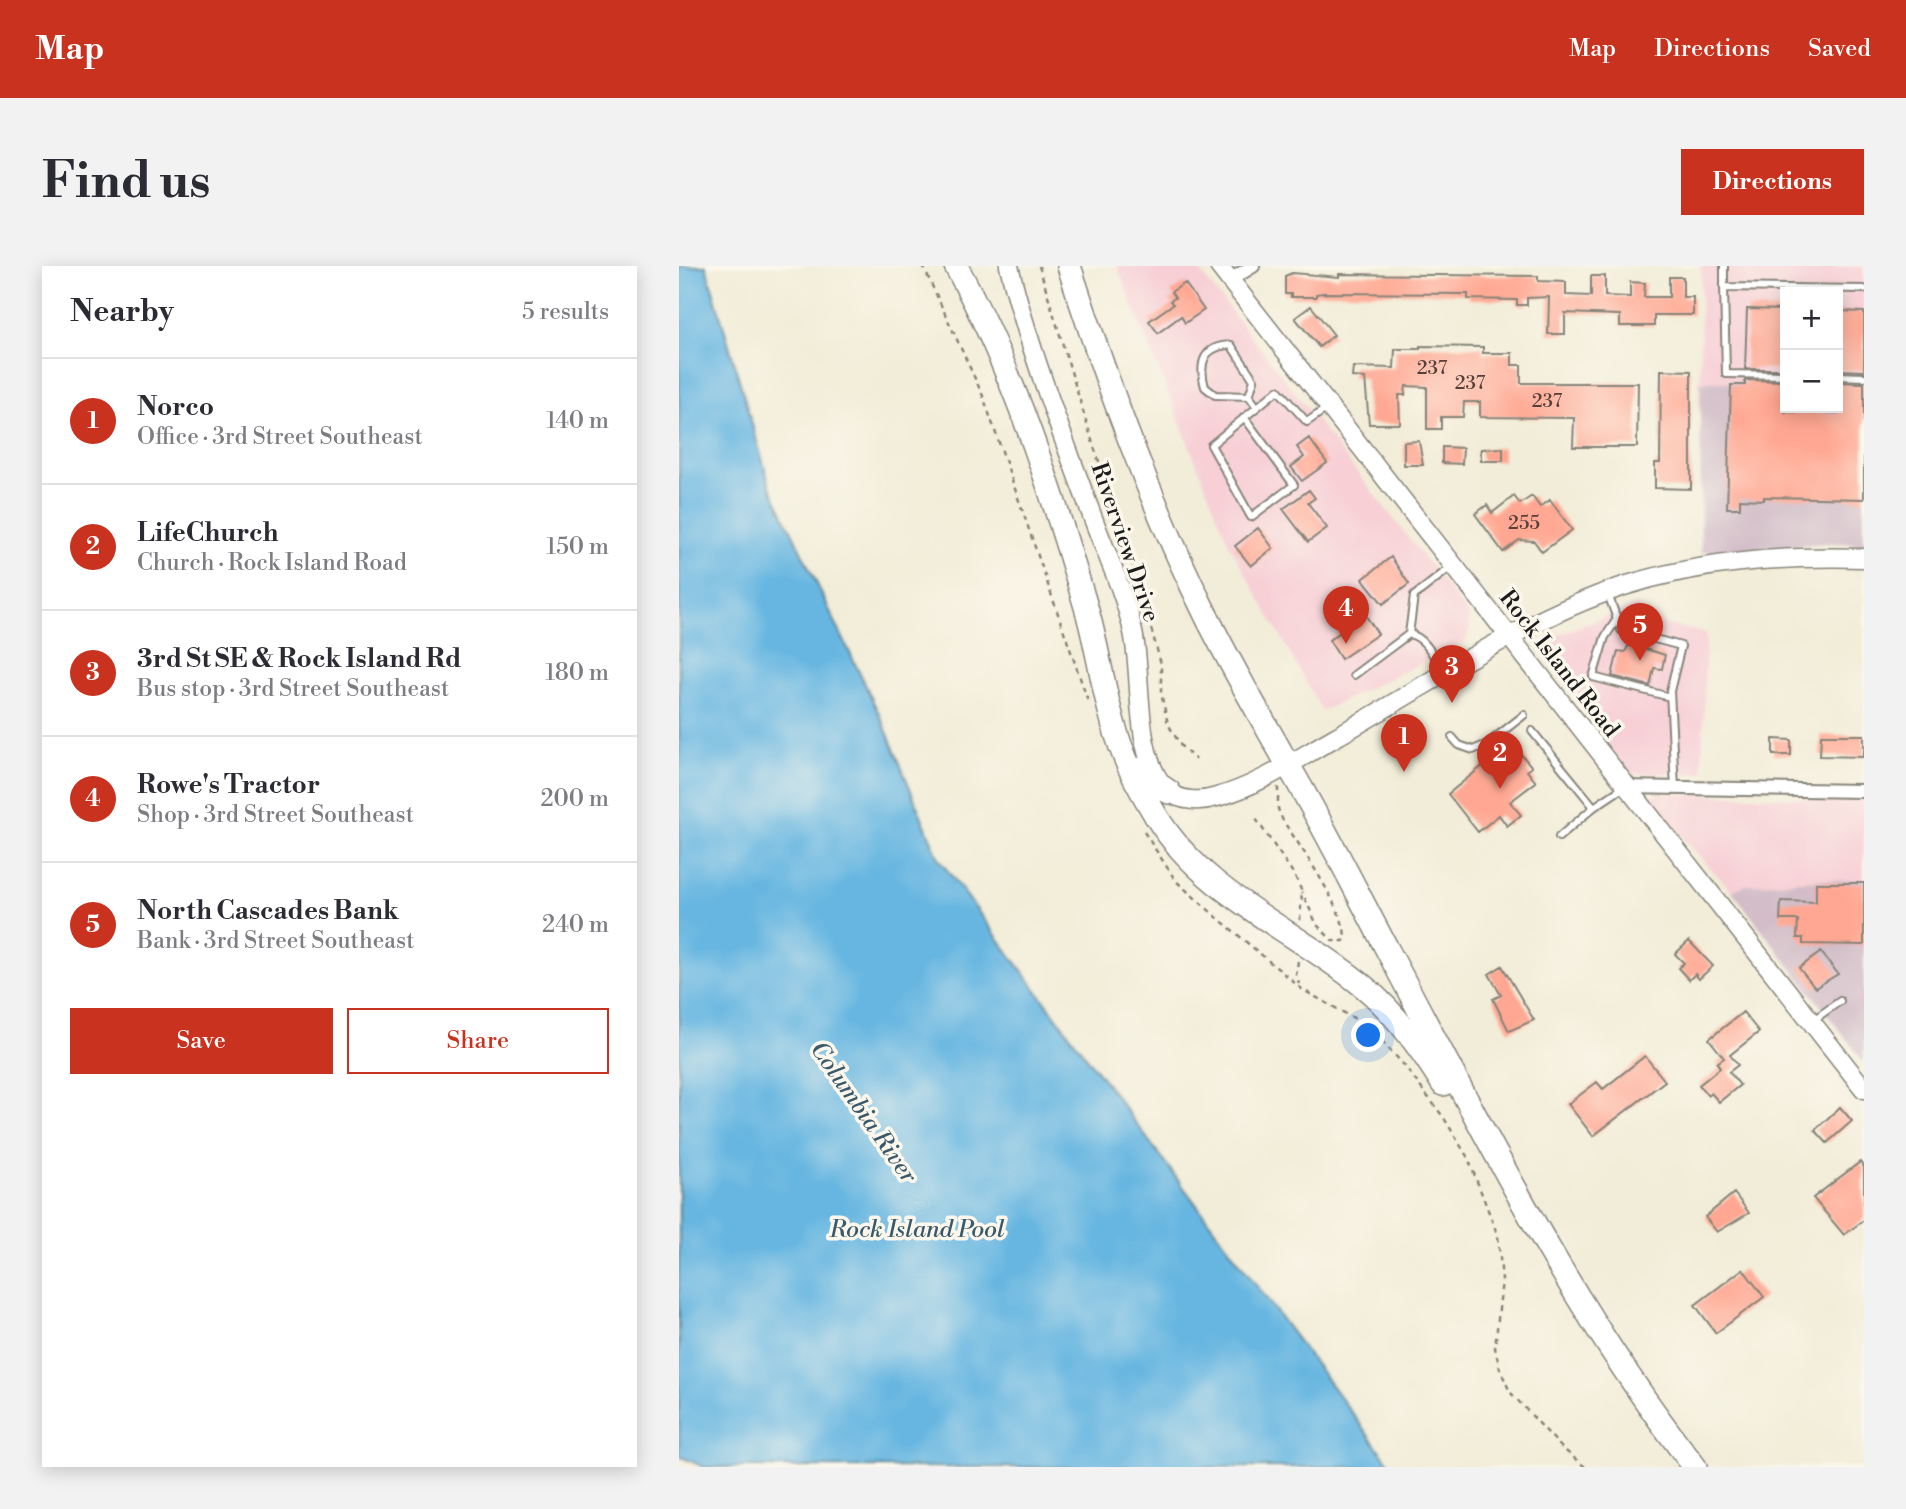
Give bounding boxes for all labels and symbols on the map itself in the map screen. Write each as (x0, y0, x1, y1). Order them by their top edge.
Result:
house number: 237 (1417, 356, 1448, 380)
house number: 237 (1455, 371, 1486, 395)
house number: 237 (1532, 389, 1563, 413)
street label: Riverview Drive (1085, 459, 1165, 626)
house number: 255 (1508, 511, 1540, 535)
street label: Rock Island Road (1493, 584, 1625, 743)
pin: 4 (1323, 586, 1369, 644)
pin: 5 (1617, 603, 1663, 661)
pin: 3 (1429, 645, 1475, 703)
pin: 1 (1381, 714, 1427, 772)
pin: 2 (1477, 731, 1523, 789)
your location (1351, 1018, 1385, 1052)
water label: Columbia River (803, 1036, 924, 1190)
water label: Rock Island Pool (828, 1215, 1005, 1245)

